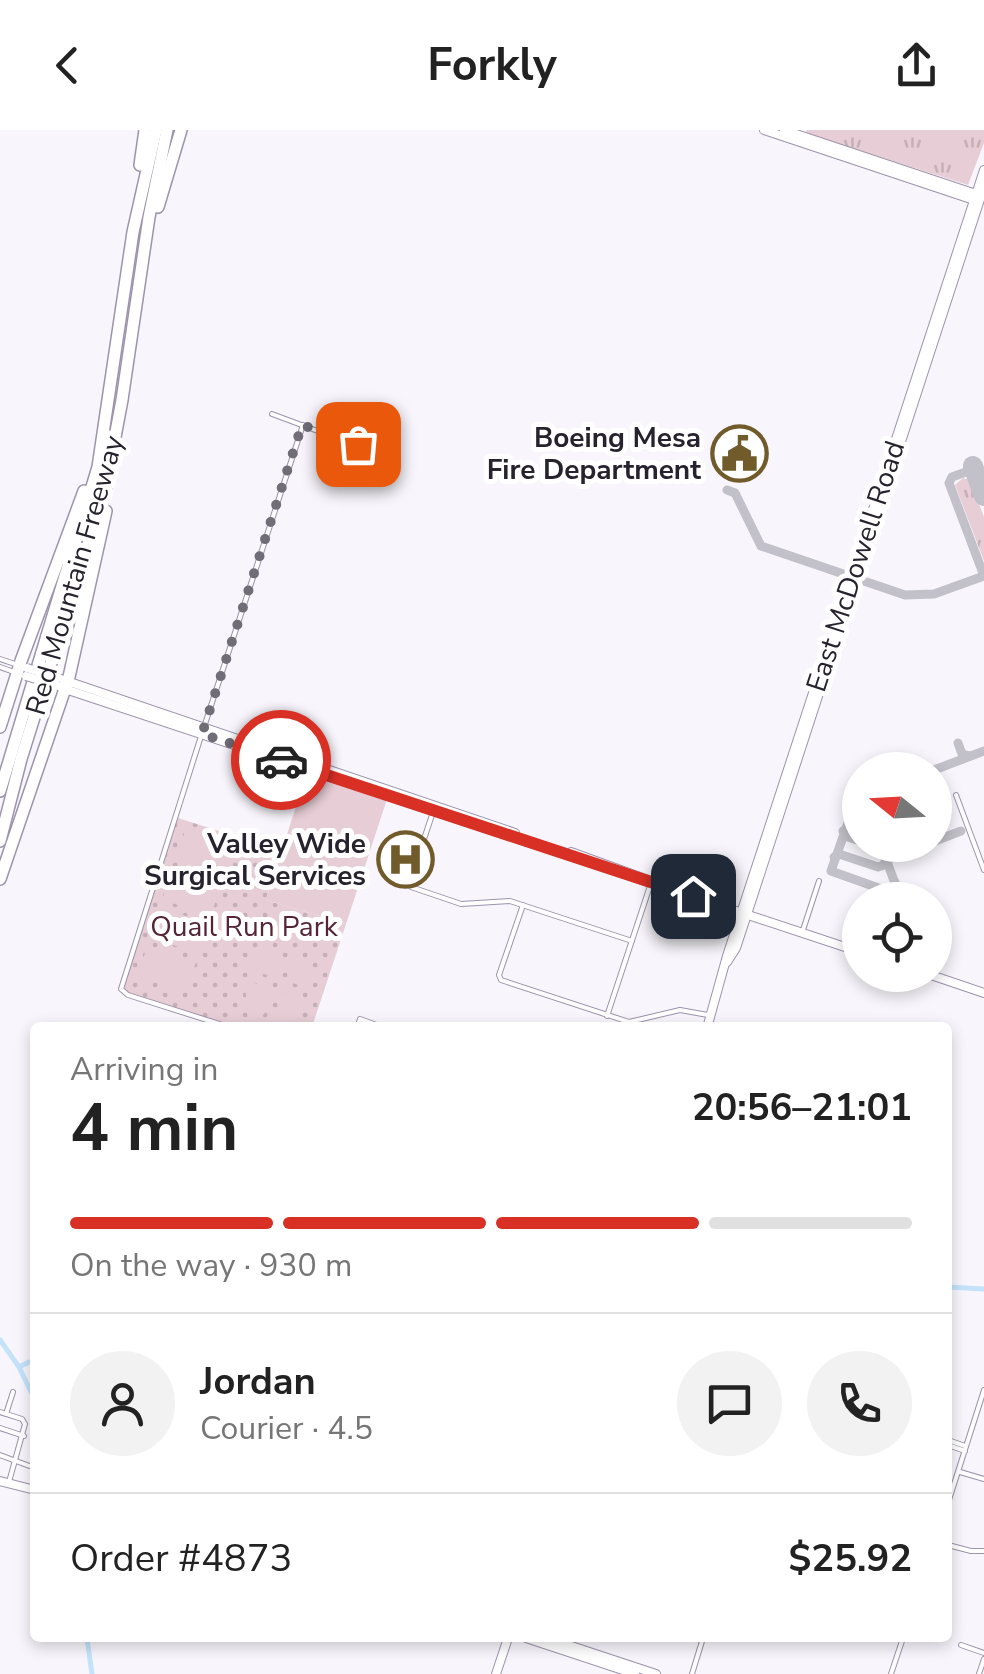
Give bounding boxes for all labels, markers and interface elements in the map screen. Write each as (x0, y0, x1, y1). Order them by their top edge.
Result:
text: Forkly (427, 35, 557, 96)
icon: back (40, 38, 95, 93)
icon: share (889, 38, 944, 93)
pin (316, 402, 401, 487)
icon: bag (331, 417, 386, 472)
place label: Boeing Mesa Fire Department (487, 419, 701, 489)
public building icon: Boeing Mesa Fire Department (710, 423, 770, 483)
street label: Red Mountain Freeway (17, 431, 133, 719)
street label: East McDowell Road (797, 436, 914, 697)
courier (231, 710, 331, 810)
icon: car (254, 733, 309, 788)
north arrow (842, 752, 952, 862)
map controls (842, 752, 952, 992)
place label: Valley Wide Surgical Services (144, 825, 366, 895)
hospital icon: Valley Wide Surgical Services (375, 829, 435, 889)
pin (651, 854, 736, 939)
icon: home (666, 869, 721, 924)
button: locate (842, 882, 952, 992)
park label: Quail Run Park (150, 908, 339, 946)
text: Arriving in (70, 1048, 218, 1091)
text: 20:56–21:01 (692, 1082, 912, 1133)
text: 4 min (70, 1084, 238, 1173)
text: On the way · 930 m (70, 1244, 352, 1287)
button: person (70, 1351, 175, 1456)
button: chat (677, 1351, 782, 1456)
button: phone (807, 1351, 912, 1456)
text: Jordan (200, 1356, 316, 1407)
text: Courier · 4.5 (200, 1407, 373, 1450)
text: Order #4873 (70, 1533, 292, 1584)
text: $25.92 (789, 1533, 912, 1584)

